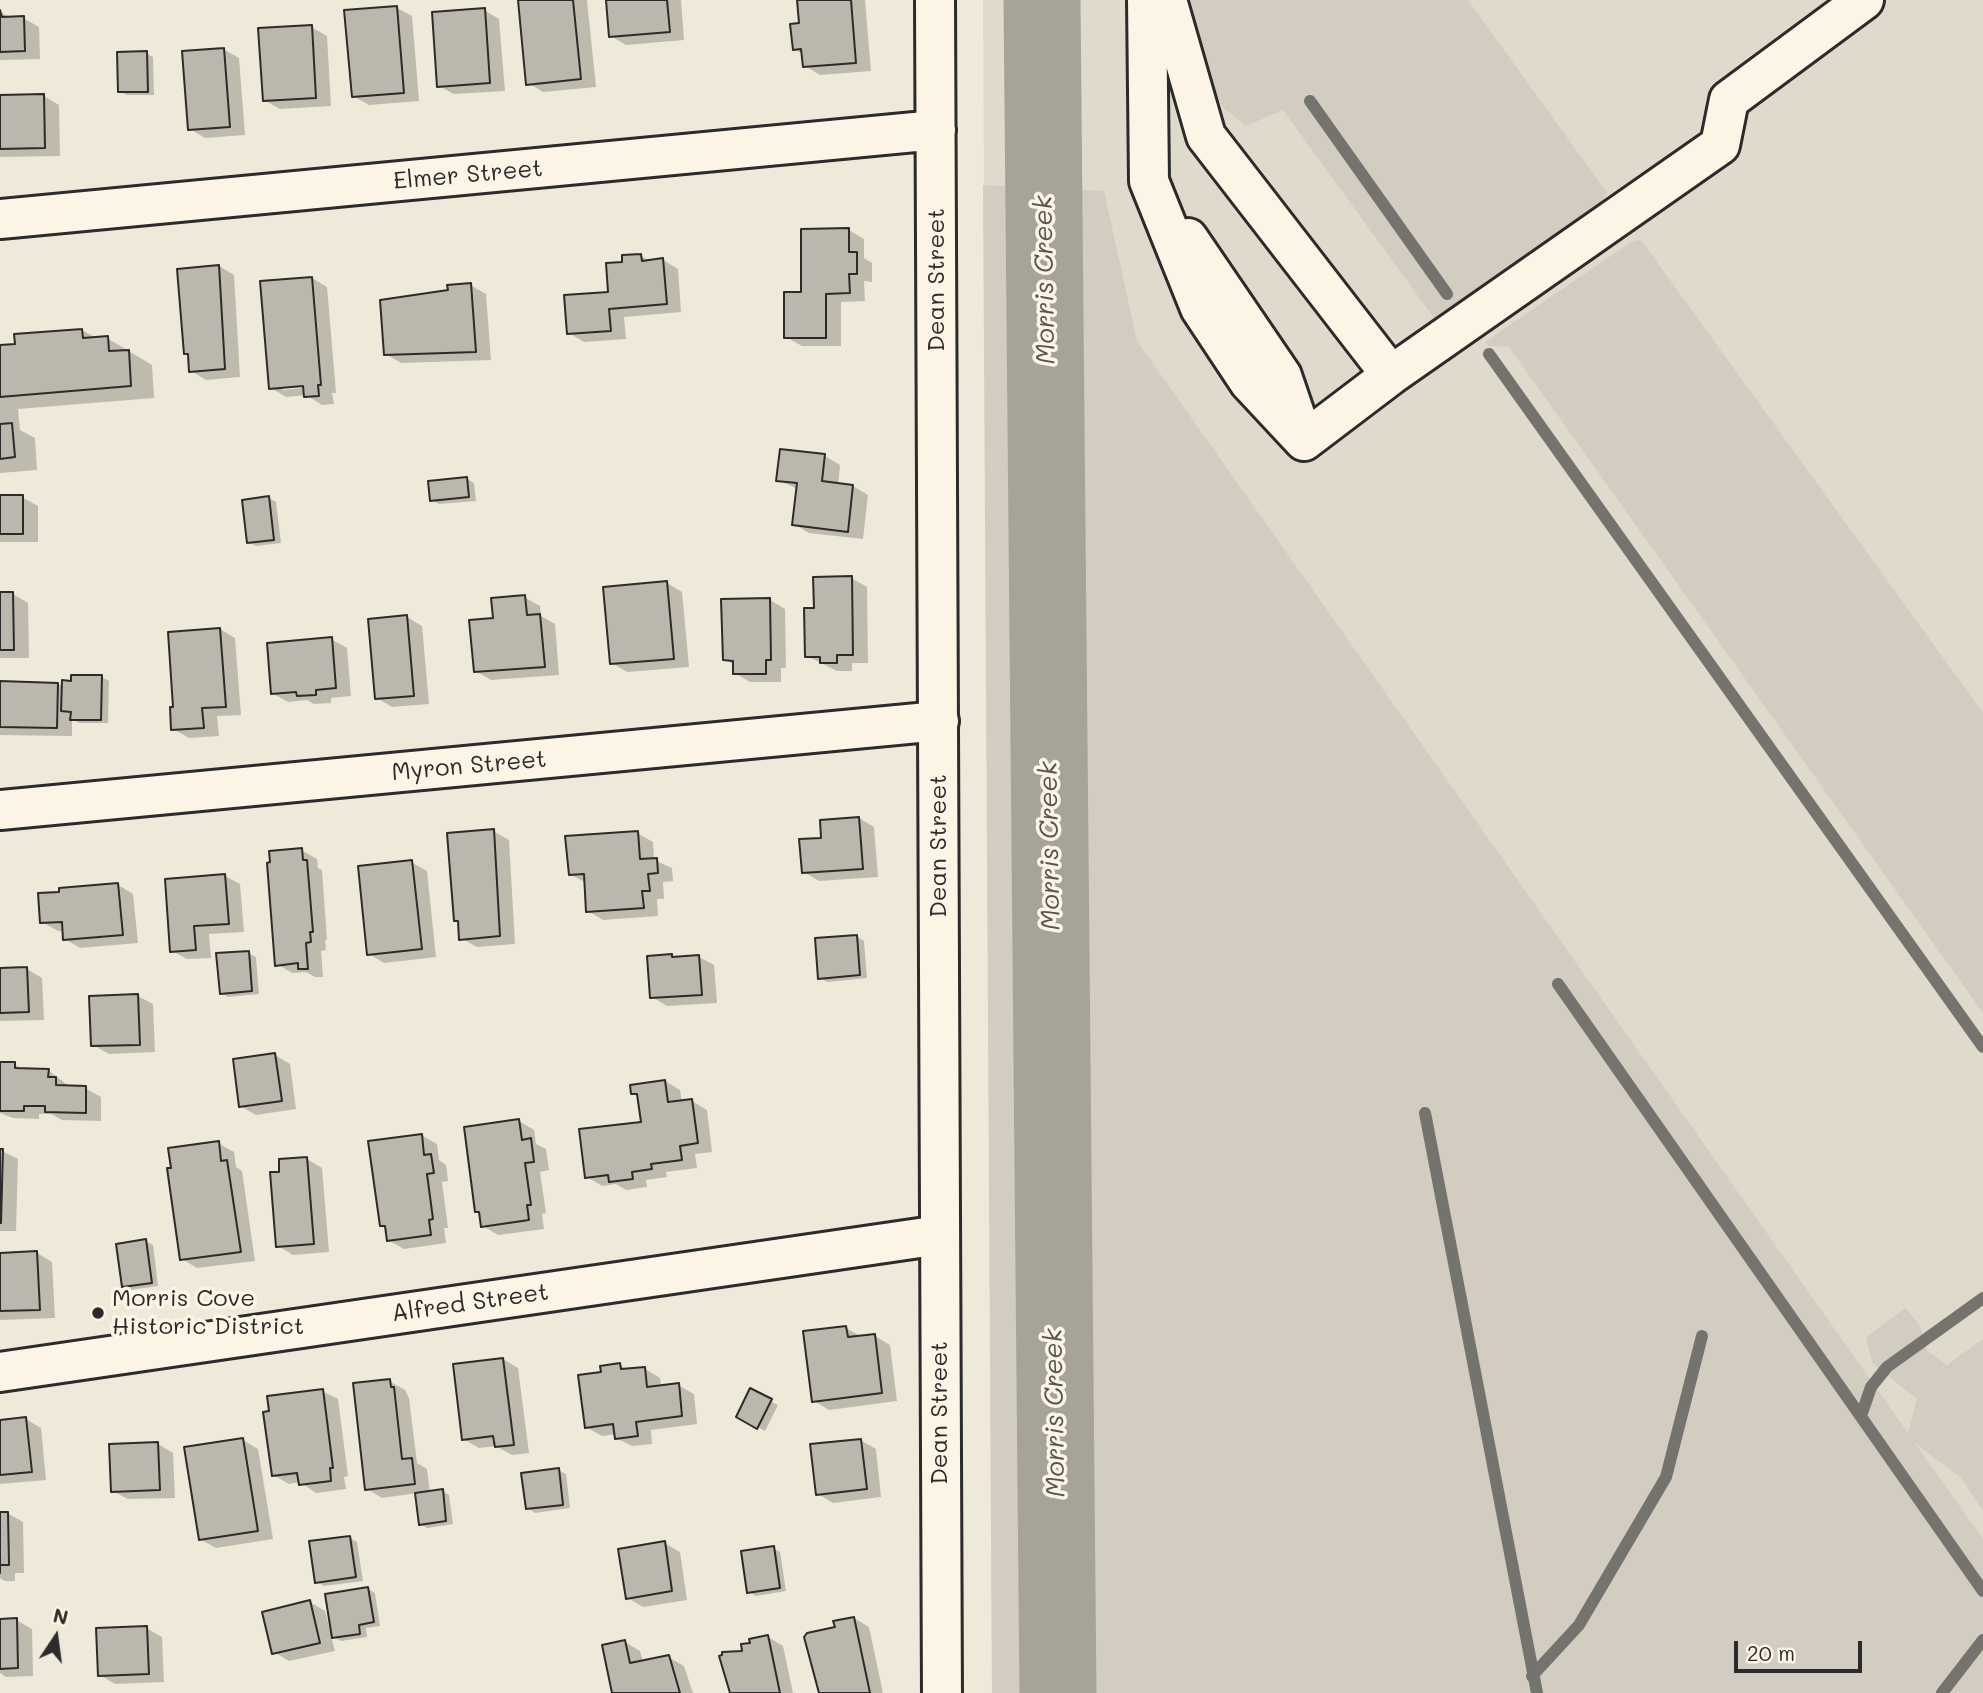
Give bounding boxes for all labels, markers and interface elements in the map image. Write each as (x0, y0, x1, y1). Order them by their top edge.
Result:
street label: Elmer Street (392, 154, 544, 196)
water label: Morris Creek (1028, 195, 1062, 365)
street label: Dean Street (923, 208, 951, 352)
street label: Myron Street (390, 745, 548, 787)
water label: Morris Creek (1033, 761, 1067, 931)
street label: Dean Street (925, 774, 953, 918)
street label: Alfred Street (390, 1278, 550, 1328)
place label: Morris Cove Historic District (112, 1285, 304, 1341)
marker: Morris Cove Historic District (90, 1305, 106, 1321)
water label: Morris Creek (1038, 1328, 1072, 1498)
street label: Dean Street (926, 1341, 954, 1485)
north arrow (21, 1602, 91, 1672)
text: N (51, 1602, 71, 1630)
scale bar (1738, 1626, 1866, 1670)
text: 20 m (1747, 1639, 1795, 1666)

